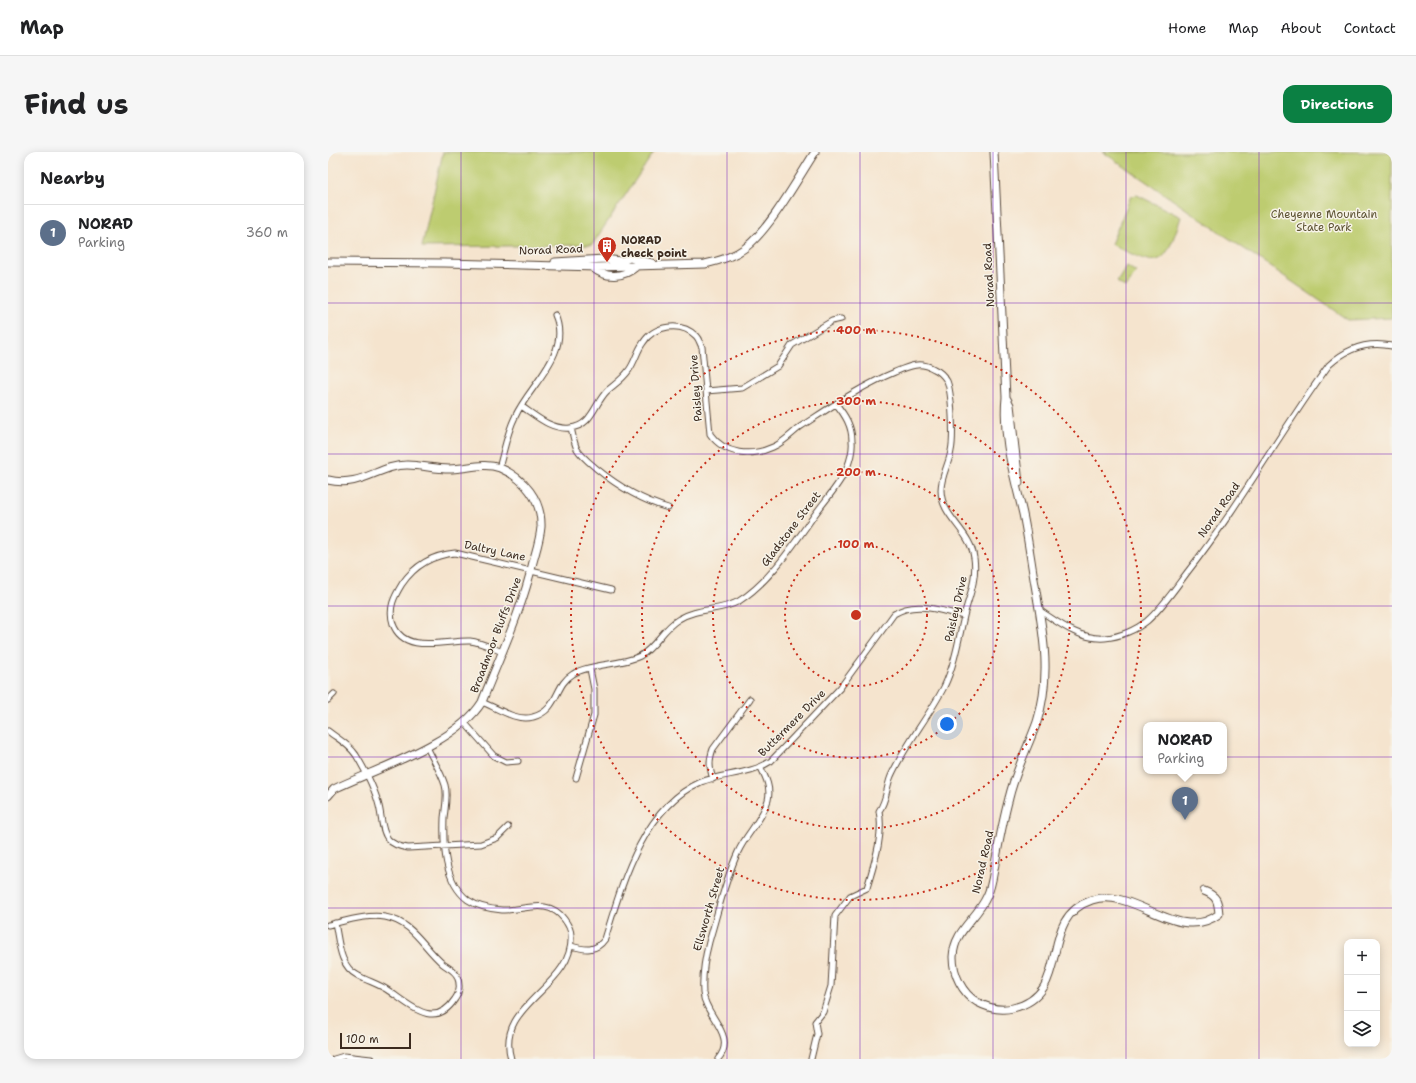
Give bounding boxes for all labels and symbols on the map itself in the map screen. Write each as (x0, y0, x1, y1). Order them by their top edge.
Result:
park label: Cheyenne Mountain State Park (1271, 207, 1377, 235)
place label: NORAD check point (621, 233, 687, 261)
building icon: NORAD check point (596, 235, 618, 263)
street label: Norad Road (519, 241, 583, 259)
street label: Norad Road (980, 242, 998, 308)
text: 400 m (836, 322, 876, 338)
street label: Paisley Drive (686, 354, 706, 422)
text: 300 m (836, 393, 876, 409)
text: 200 m (836, 464, 876, 480)
street label: Norad Road (1194, 479, 1244, 541)
street label: Gladstone Street (758, 488, 824, 570)
text: 100 m (838, 536, 875, 552)
street label: Daltry Lane (463, 537, 527, 565)
street label: Broadmoor Bluffs Drive (467, 575, 525, 695)
street label: Paisley Drive (941, 575, 971, 643)
centre of rings (849, 608, 863, 622)
street label: Buttermere Drive (755, 686, 829, 760)
your location (937, 714, 957, 734)
pin: 1 (1172, 787, 1198, 820)
street label: Norad Road (968, 829, 998, 895)
street label: Ellsworth Street (690, 865, 728, 953)
scale bar (340, 1031, 411, 1050)

